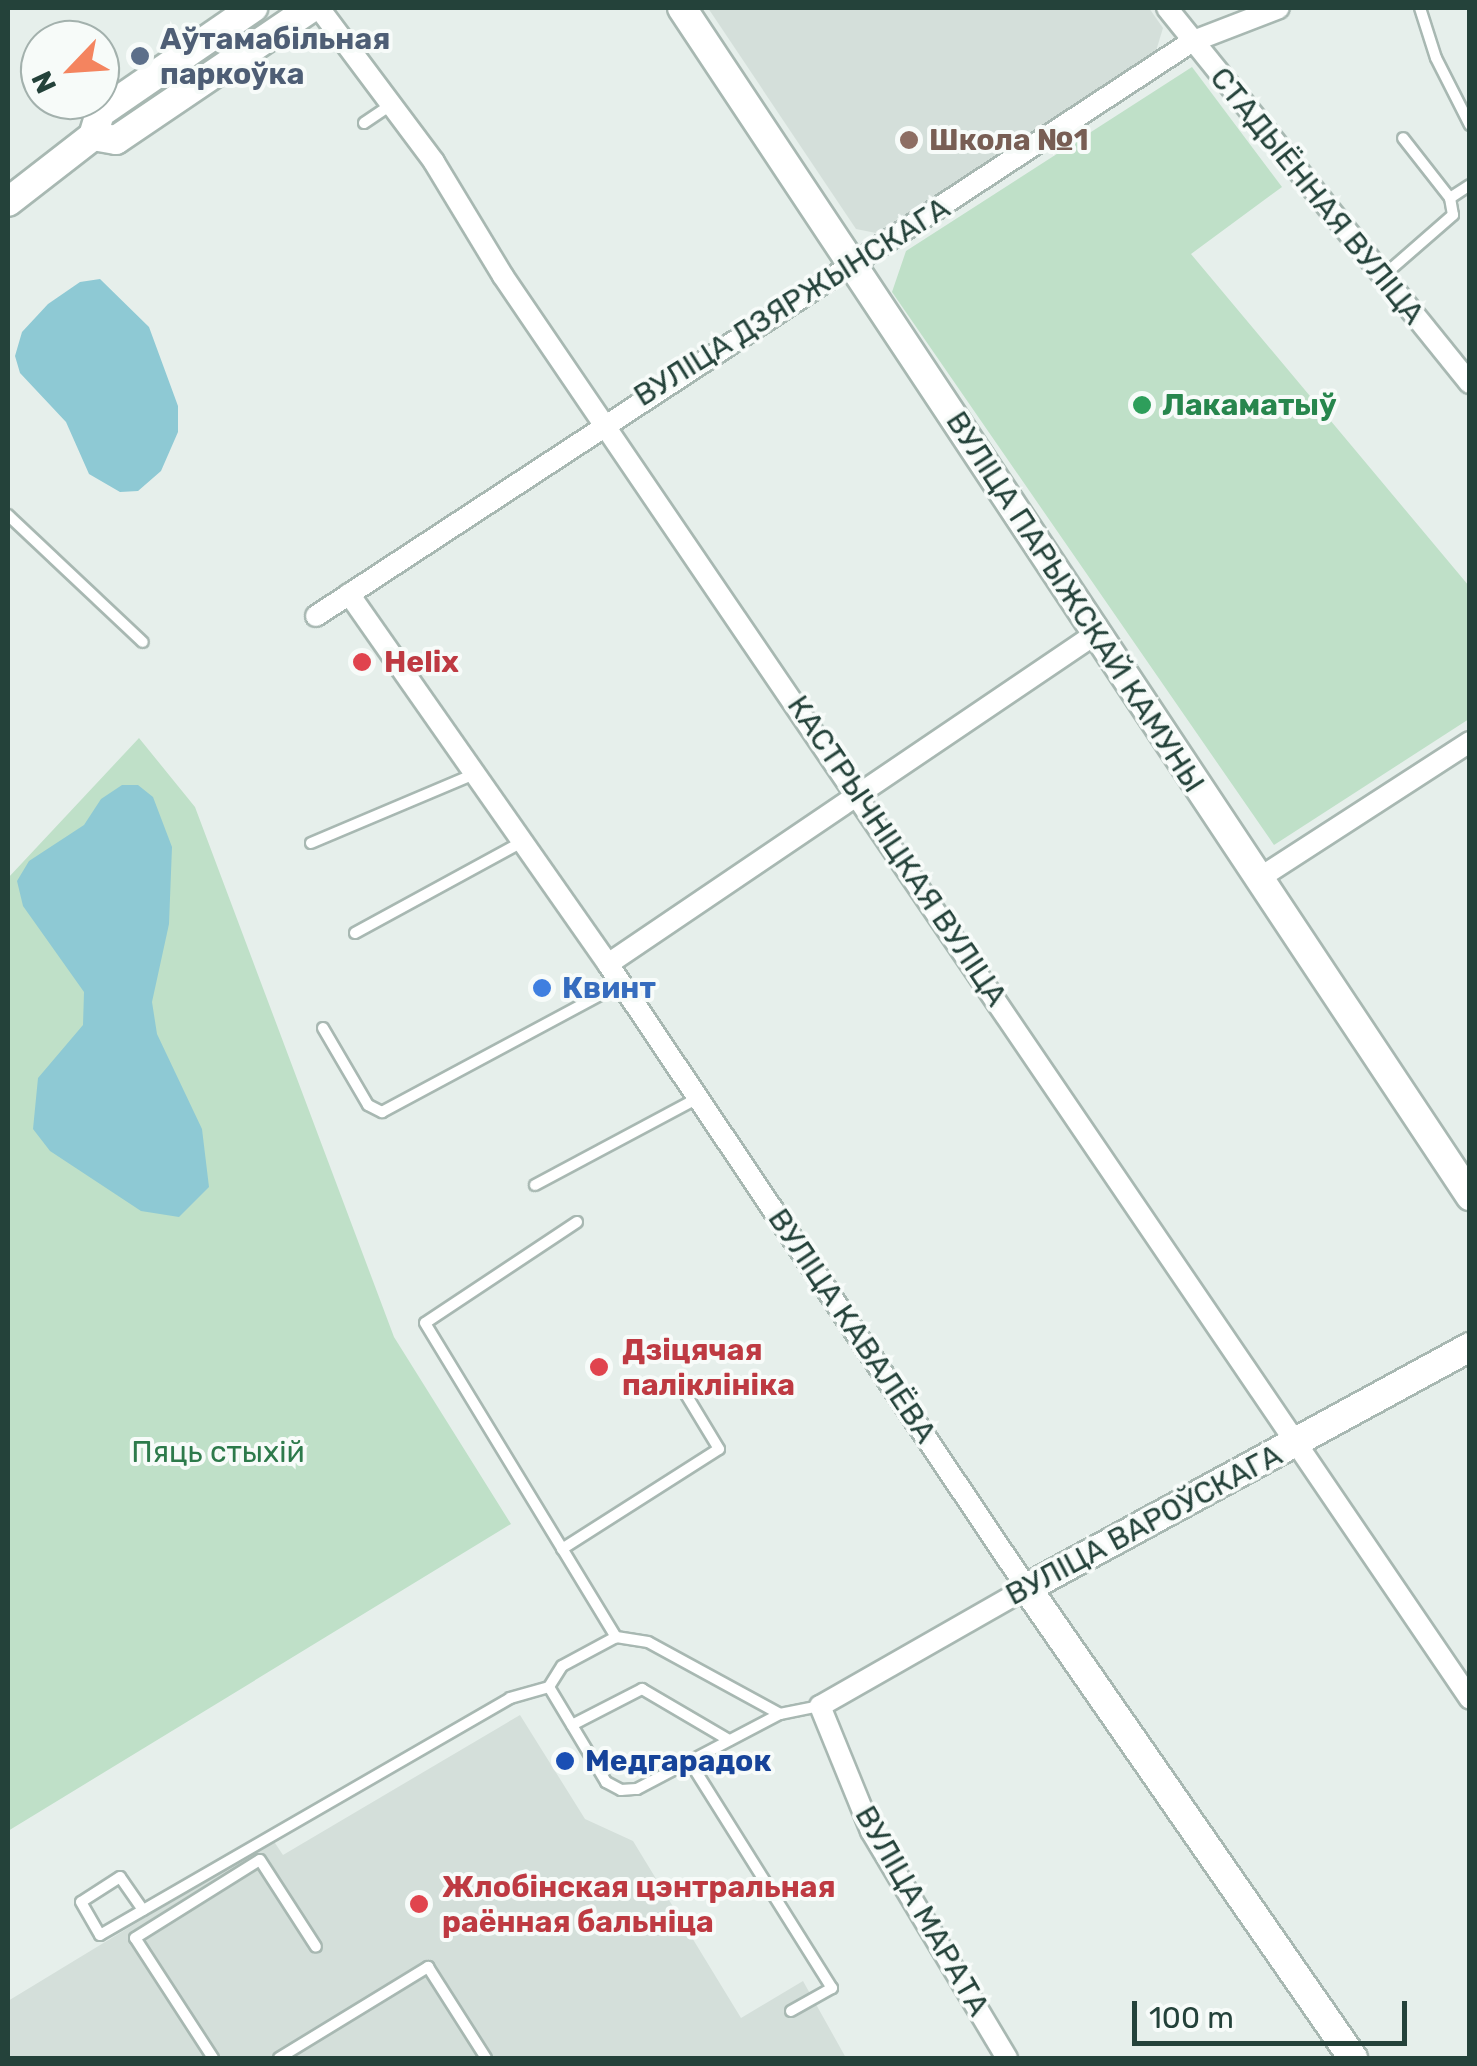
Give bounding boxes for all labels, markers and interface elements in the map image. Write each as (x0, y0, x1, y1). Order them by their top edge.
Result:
north arrow (20, 20, 120, 120)
place label: Аўтамабільная паркоўка (160, 21, 390, 92)
marker: Аўтамабільная паркоўка (129, 45, 151, 67)
street label: СТАДЫЁННАЯ ВУЛІЦА (1202, 60, 1432, 332)
text: N (25, 66, 63, 98)
place label: Школа №1 (929, 122, 1089, 158)
marker: Школа №1 (898, 129, 920, 151)
street label: ВУЛІЦА ДЗЯРЖЫНСКАГА (628, 190, 956, 414)
place label: Лакаматыў (1162, 387, 1337, 423)
marker: Лакаматыў (1131, 394, 1153, 416)
street label: ВУЛІЦА ПАРЫЖСКАЙ КАМУНЫ (938, 405, 1212, 799)
place label: Helix (384, 644, 459, 680)
marker: Helix (349, 649, 375, 675)
street label: КАСТРЫЧНІЦКАЯ ВУЛІЦА (780, 689, 1014, 1013)
place label: Квинт (562, 970, 656, 1006)
marker: Квинт (531, 977, 553, 999)
street label: ВУЛІЦА КАВАЛЁВА (760, 1202, 944, 1450)
place label: Дзіцячая паліклініка (622, 1332, 795, 1402)
marker: Дзіцячая паліклініка (586, 1354, 612, 1380)
park label: Пяць стыхій (131, 1434, 305, 1470)
street label: ВУЛІЦА ВАРОЎСКАГА (1000, 1437, 1288, 1613)
place label: Медгарадок (585, 1743, 772, 1779)
marker: Медгарадок (554, 1750, 576, 1772)
street label: ВУЛІЦА МАРАТА (847, 1800, 997, 2022)
place label: Жлобінская цэнтральная раённая бальніца (442, 1869, 836, 1940)
marker: Жлобінская цэнтральная раённая бальніца (406, 1891, 432, 1917)
scale bar (1137, 1981, 1412, 2043)
text: 100 m (1149, 2000, 1234, 2036)

